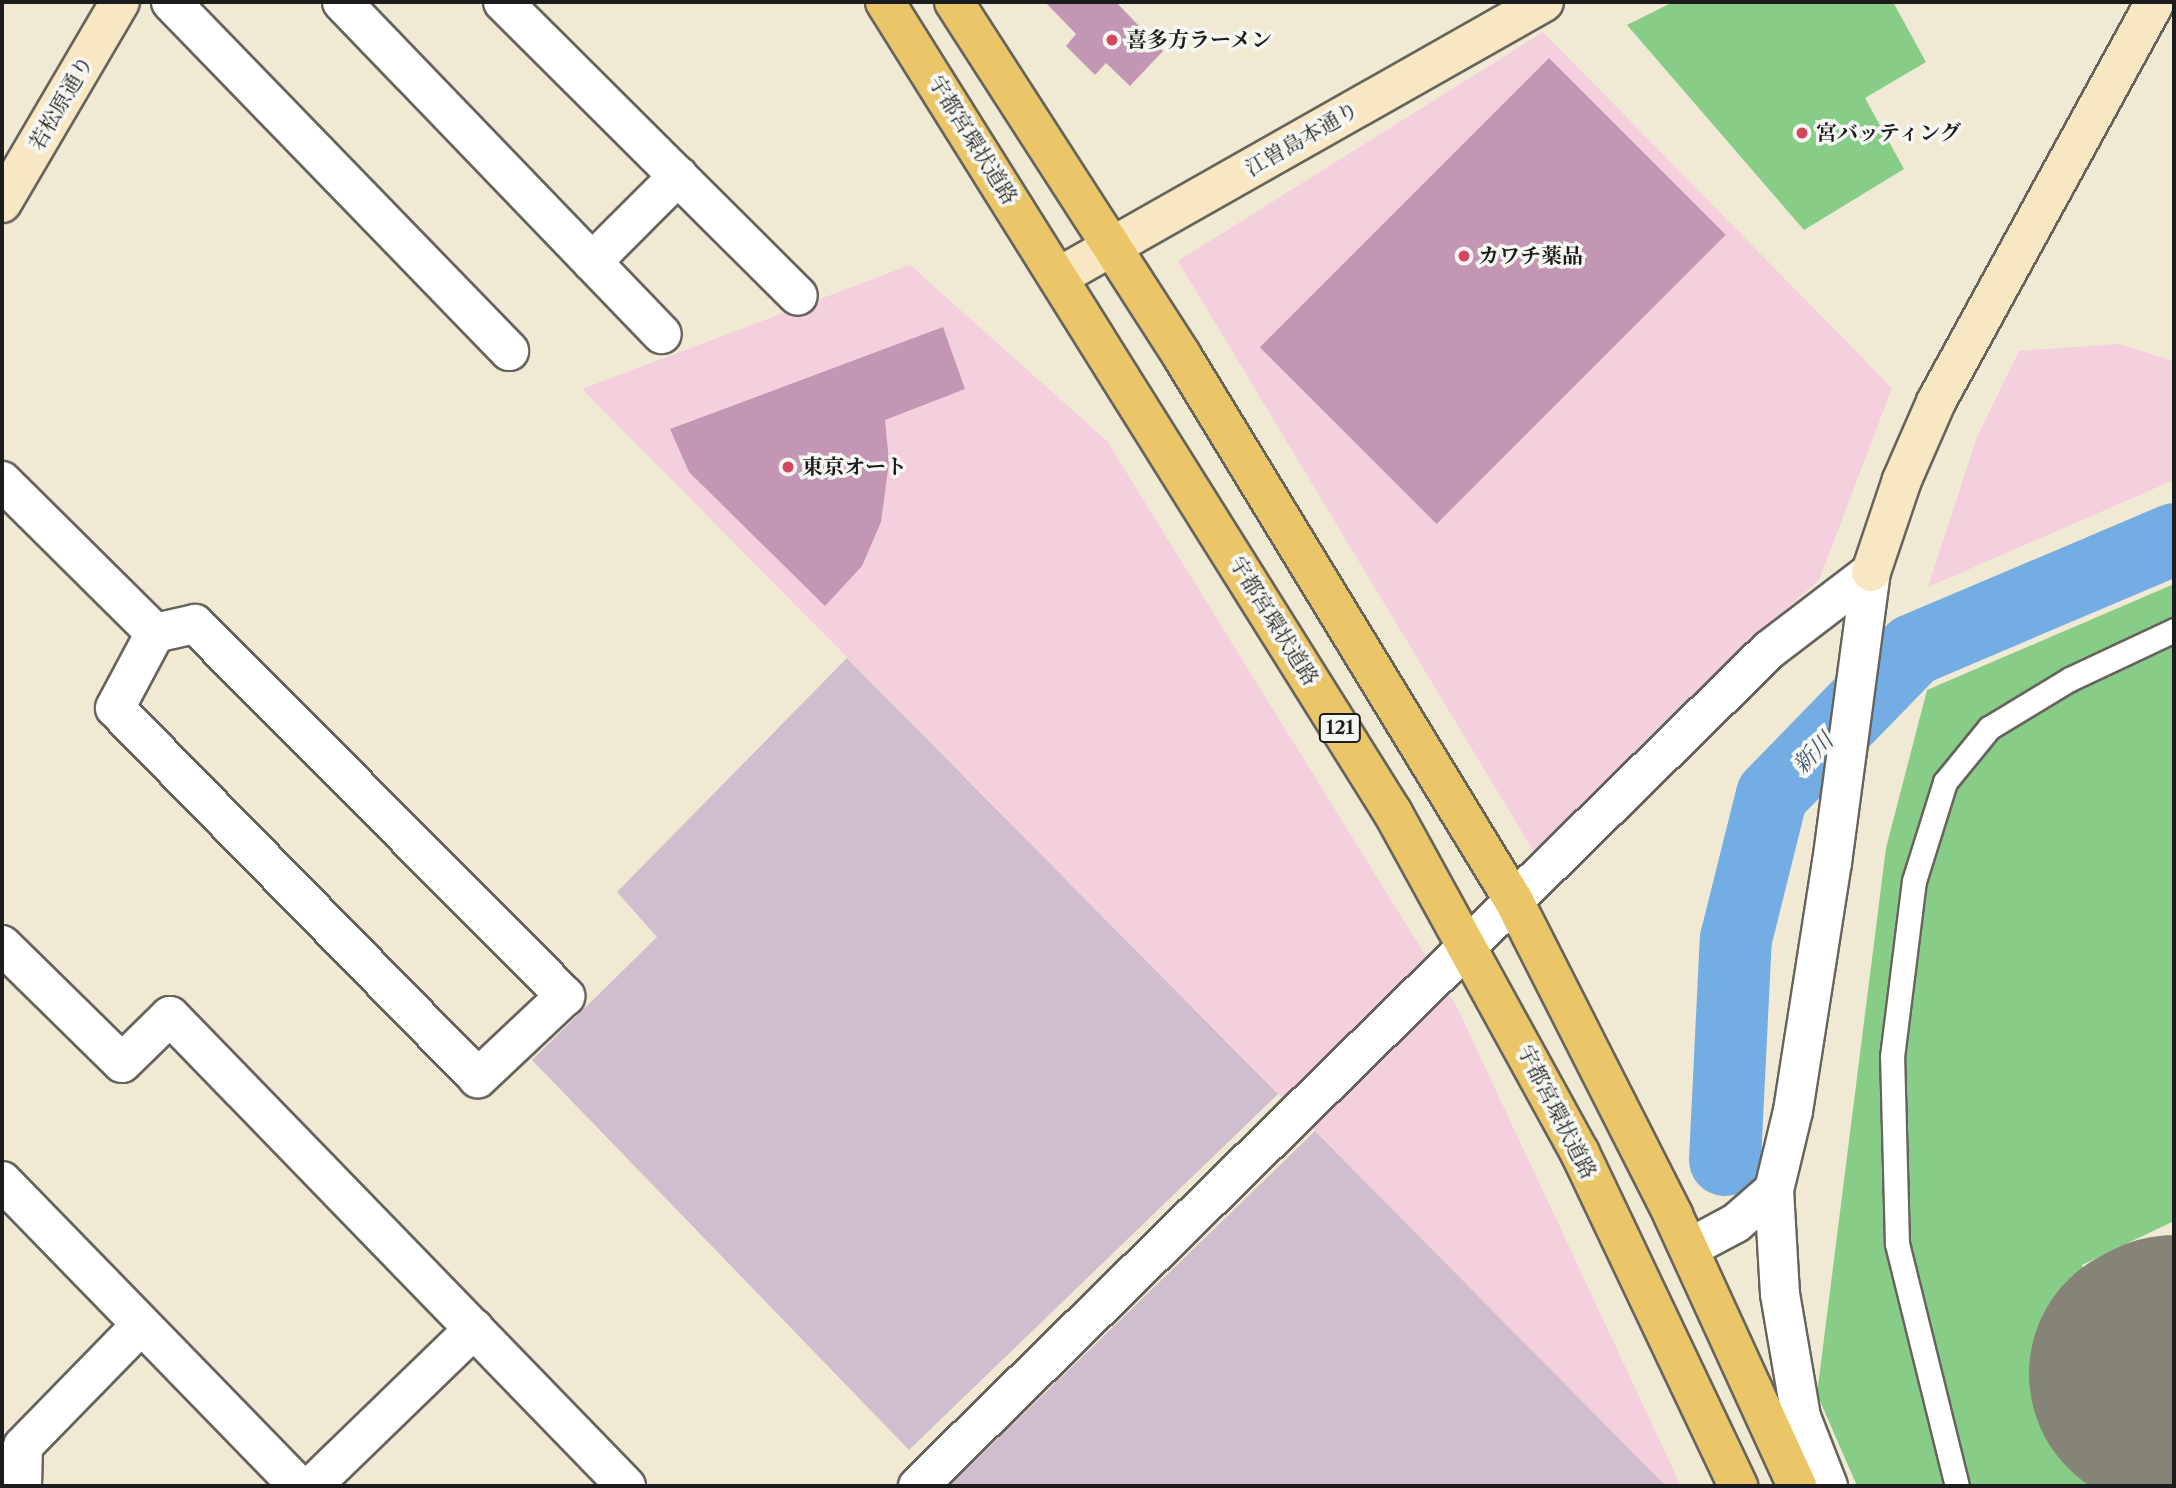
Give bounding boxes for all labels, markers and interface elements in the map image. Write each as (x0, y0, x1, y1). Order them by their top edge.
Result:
place label: 喜多方ラーメン (1126, 27, 1273, 53)
marker: 喜多方ラーメン (1104, 32, 1120, 48)
street label: 若松原通り (24, 51, 98, 155)
street label: 宇都宮環状道路 (923, 71, 1023, 209)
street label: 江曽島本通り (1241, 97, 1363, 181)
place label: 宮バッティング (1816, 120, 1963, 146)
marker: 宮バッティング (1794, 125, 1810, 141)
place label: カワチ薬品 (1478, 243, 1583, 269)
marker: カワチ薬品 (1456, 248, 1472, 264)
place label: 東京オート (802, 454, 907, 480)
marker: 東京オート (780, 459, 796, 475)
street label: 宇都宮環状道路 (1224, 552, 1324, 690)
road number: 121 (1317, 712, 1363, 744)
water label: 新川 (1787, 727, 1839, 779)
street label: 宇都宮環状道路 (1512, 1041, 1602, 1183)

